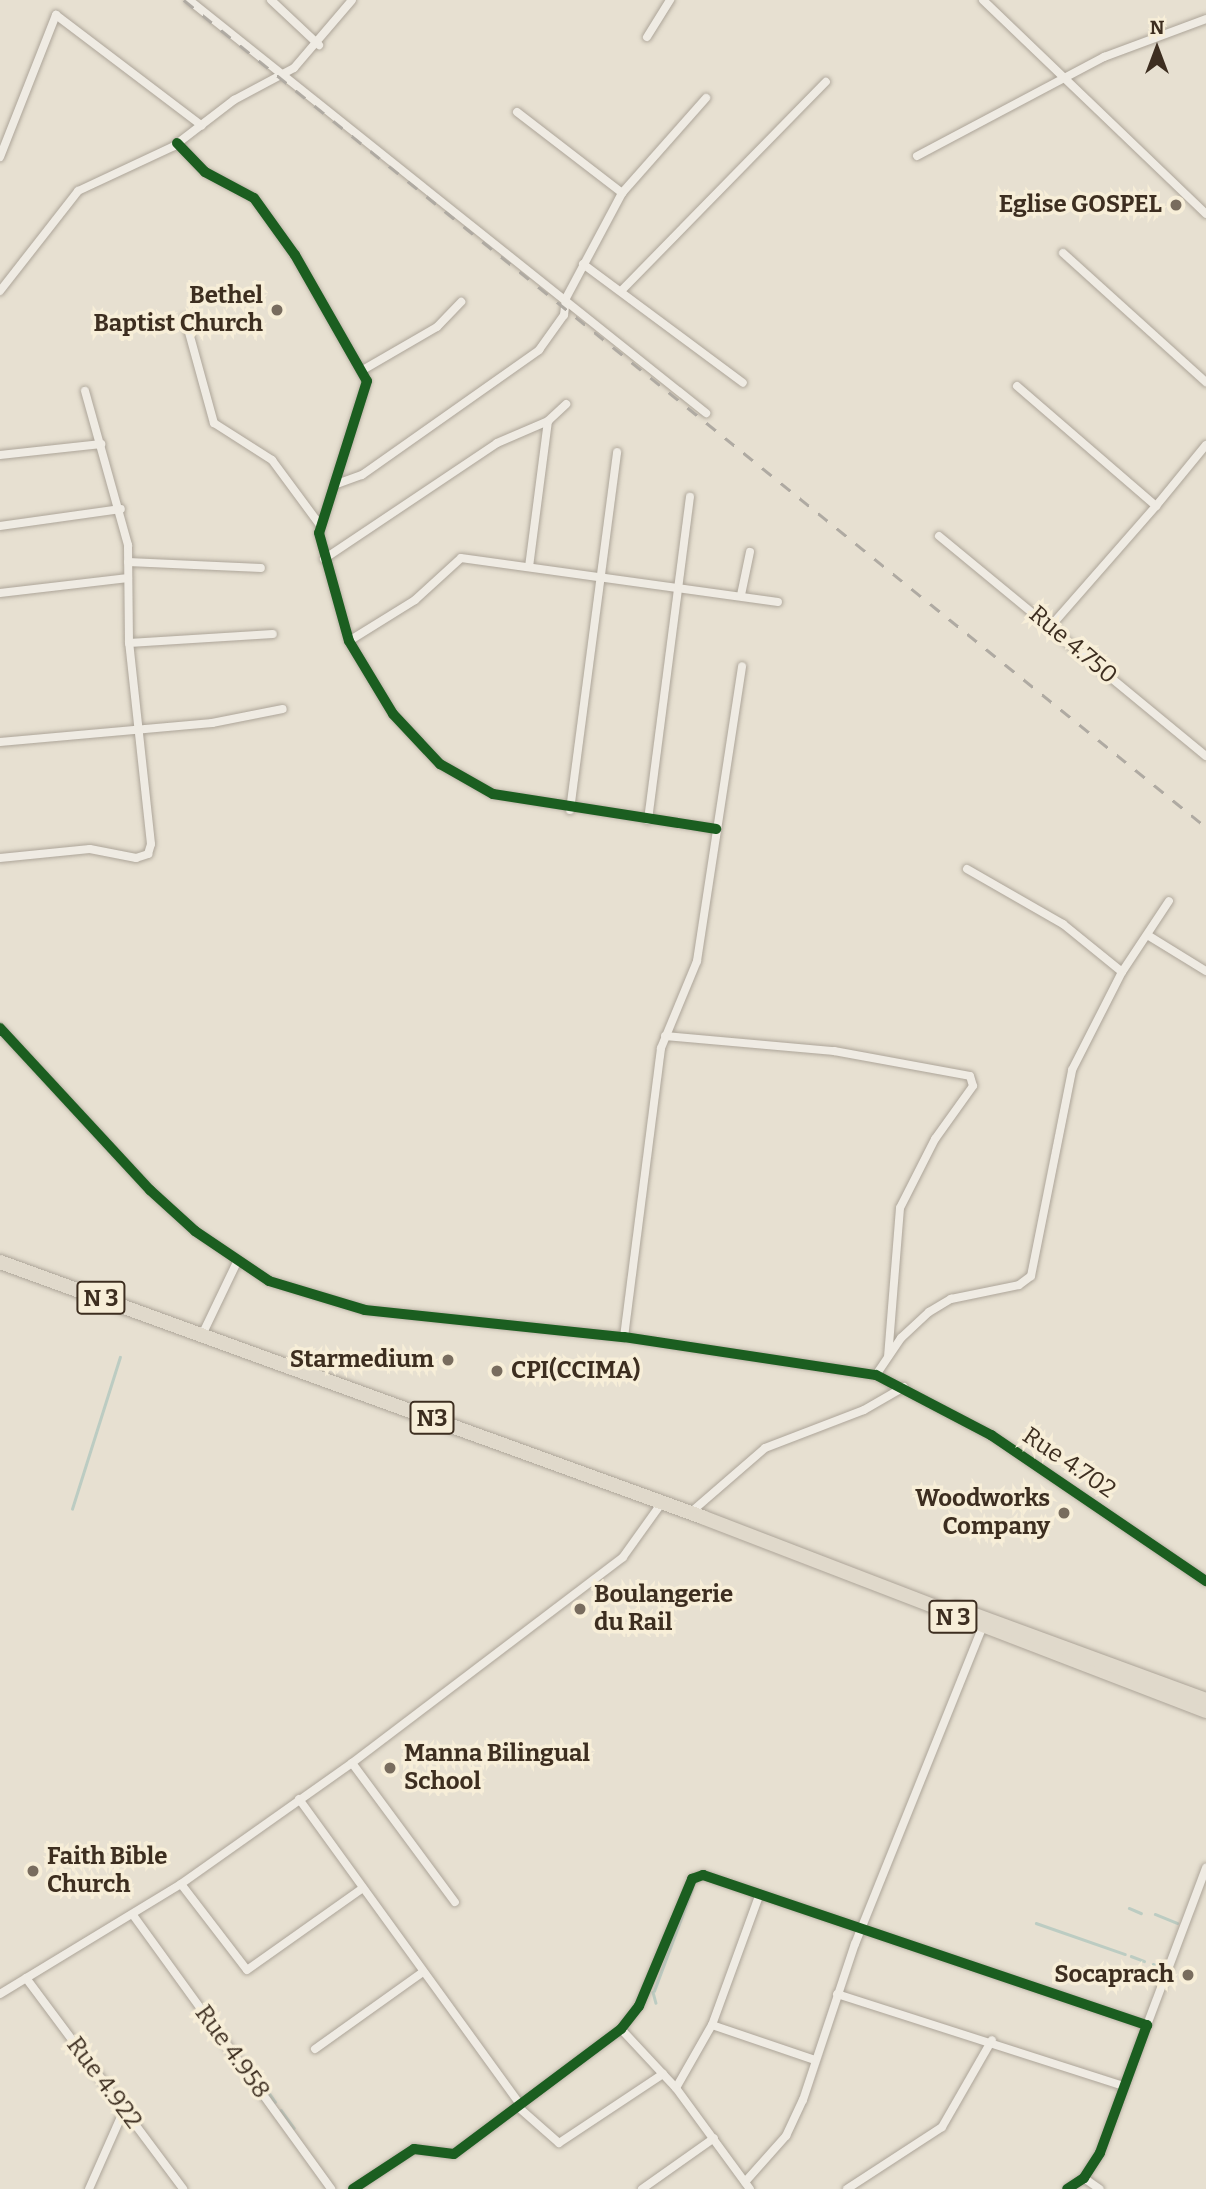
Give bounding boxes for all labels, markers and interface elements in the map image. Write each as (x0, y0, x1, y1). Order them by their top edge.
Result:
north arrow (1122, 14, 1192, 84)
text: N (1150, 16, 1164, 39)
place label: Eglise GOSPEL (999, 191, 1162, 219)
marker: Eglise GOSPEL (1168, 197, 1184, 213)
place label: Bethel Baptist Church (94, 282, 263, 338)
marker: Bethel Baptist Church (269, 302, 285, 318)
street label: Rue 4.750 (1023, 600, 1123, 690)
road number: N 3 (75, 1278, 127, 1317)
place label: Starmedium (290, 1346, 434, 1374)
marker: Starmedium (440, 1352, 456, 1368)
place label: CPI(CCIMA) (511, 1357, 640, 1385)
marker: CPI(CCIMA) (489, 1363, 505, 1379)
road number: N3 (409, 1399, 455, 1438)
street label: Rue 4.702 (1017, 1421, 1121, 1505)
place label: Woodworks Company (915, 1485, 1050, 1541)
marker: Woodworks Company (1056, 1505, 1072, 1521)
place label: Boulangerie du Rail (594, 1581, 733, 1637)
road number: N 3 (927, 1598, 979, 1636)
marker: Boulangerie du Rail (572, 1601, 588, 1617)
place label: Manna Bilingual School (404, 1740, 590, 1796)
marker: Manna Bilingual School (382, 1760, 398, 1776)
place label: Faith Bible Church (47, 1843, 167, 1899)
marker: Faith Bible Church (25, 1863, 41, 1879)
place label: Socaprach (1054, 1961, 1174, 1989)
marker: Socaprach (1180, 1967, 1196, 1983)
street label: Rue 4.958 (189, 2000, 275, 2104)
street label: Rue 4.922 (60, 2032, 148, 2134)

